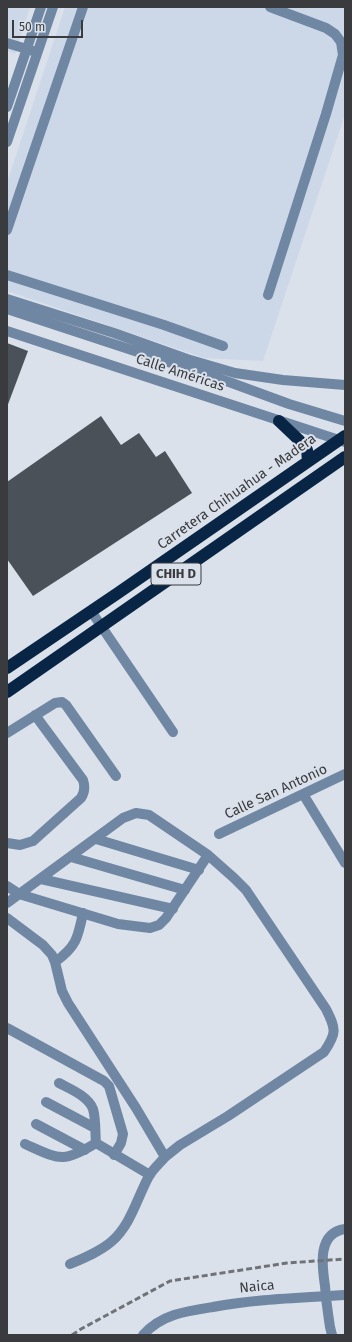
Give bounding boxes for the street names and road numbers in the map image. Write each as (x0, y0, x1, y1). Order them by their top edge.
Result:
street label: Calle Américas (134, 351, 226, 395)
street label: Carretera Chihuahua - Madera (154, 431, 320, 553)
road number: CHIH D (151, 563, 201, 585)
street label: Calle San Antonio (222, 761, 330, 823)
street label: Naica (239, 1277, 275, 1297)

